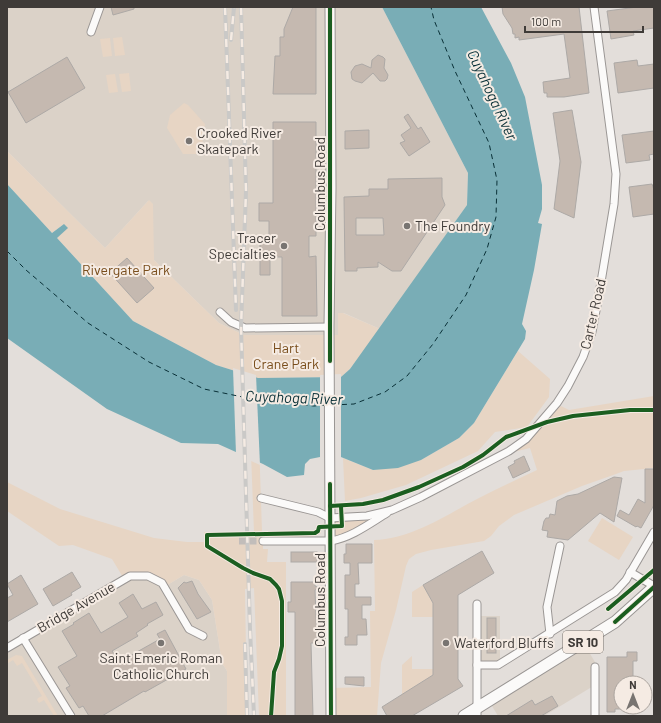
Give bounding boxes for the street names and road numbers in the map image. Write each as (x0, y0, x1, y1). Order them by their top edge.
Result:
street label: Columbus Road (311, 137, 328, 231)
street label: Carter Road (576, 277, 609, 351)
street label: Columbus Road (311, 553, 328, 647)
street label: Bridge Avenue (34, 577, 118, 636)
road number: SR 10 (563, 631, 603, 653)

